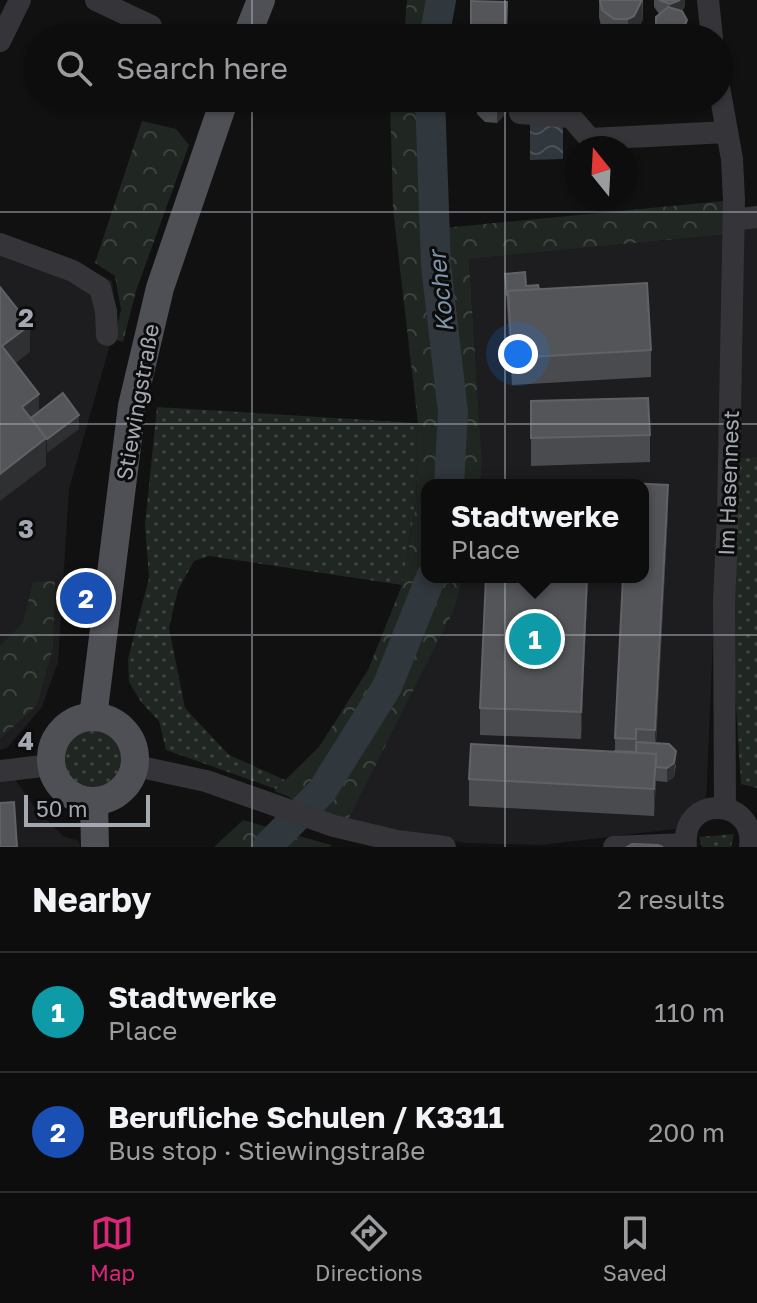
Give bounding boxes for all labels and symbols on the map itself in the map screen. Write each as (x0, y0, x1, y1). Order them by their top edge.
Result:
north arrow (565, 136, 637, 208)
water label: Kocher (421, 246, 459, 334)
text: 2 (18, 302, 34, 333)
street label: Stiewingstraße (110, 322, 164, 482)
your location (498, 334, 538, 374)
street label: Im Hasennest (712, 410, 744, 556)
text: 3 (18, 513, 34, 544)
pin: 2 (60, 568, 112, 628)
pin: 1 (509, 609, 561, 669)
text: 4 (18, 725, 34, 756)
scale bar (24, 791, 150, 827)

